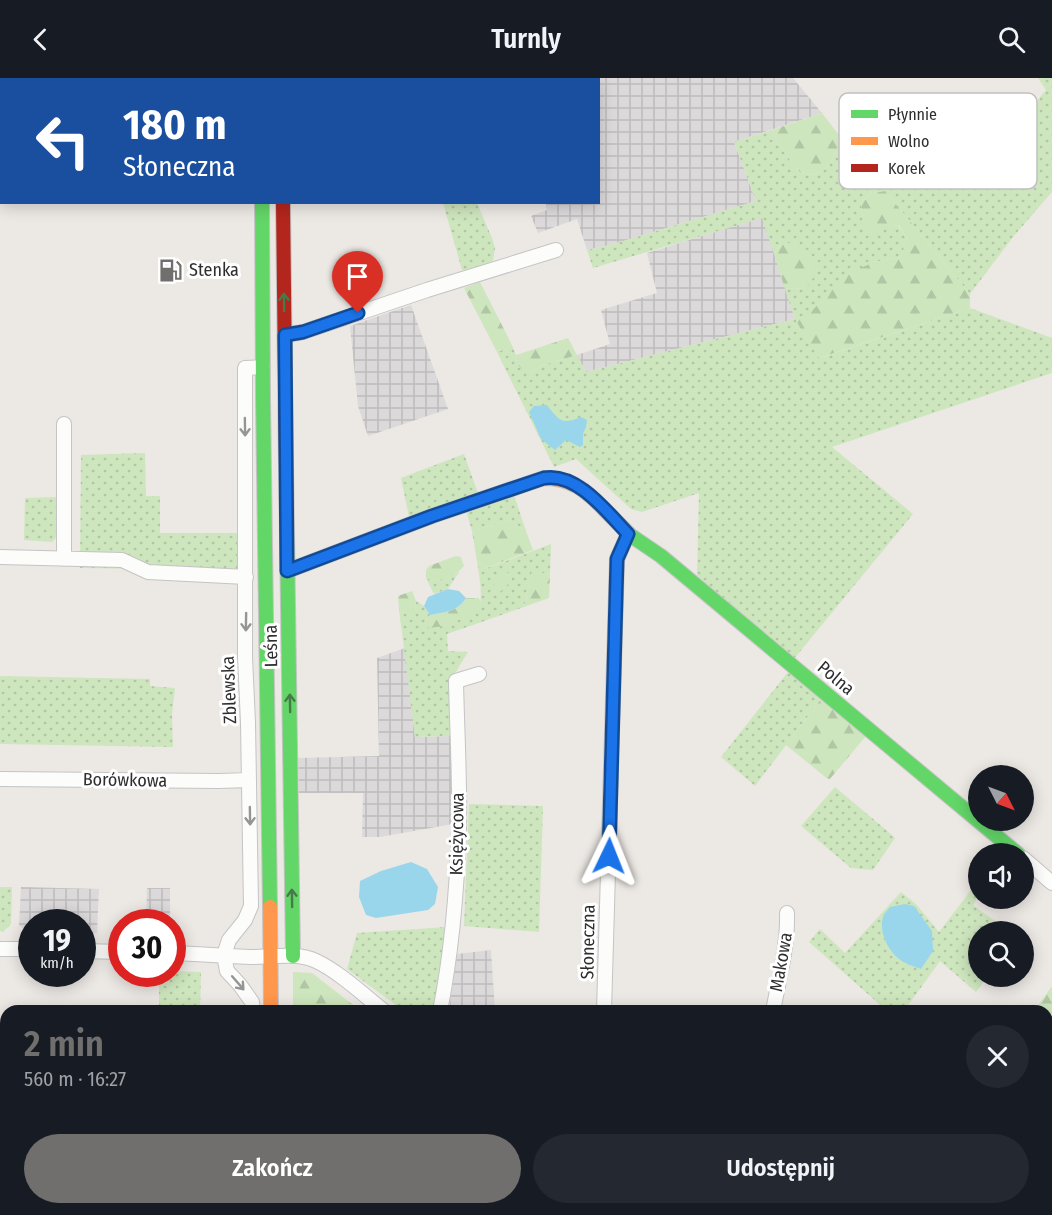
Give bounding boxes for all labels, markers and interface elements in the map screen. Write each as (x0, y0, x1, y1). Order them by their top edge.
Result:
icon: back (24, 23, 57, 56)
text: Turnly (491, 23, 561, 55)
icon: search (995, 23, 1028, 56)
legend (839, 93, 1037, 189)
text: 180 m (123, 100, 227, 150)
icon: left (24, 102, 102, 180)
text: Płynnie (888, 105, 937, 124)
text: Wolno (888, 132, 929, 151)
text: Słoneczna (123, 151, 235, 183)
text: Korek (888, 159, 926, 178)
pin (332, 251, 383, 313)
fuel station icon: Stenka (158, 257, 184, 283)
place label: Stenka (189, 259, 239, 281)
icon: arrive (341, 260, 374, 293)
one-way arrow (278, 293, 290, 313)
one-way arrow (239, 416, 251, 436)
one-way arrow (240, 611, 252, 631)
street label: Leśna (260, 624, 282, 667)
street label: Zblewska (217, 655, 241, 724)
street label: Polna (813, 656, 859, 700)
one-way arrow (285, 693, 296, 713)
north arrow (968, 765, 1034, 831)
map controls (968, 765, 1034, 987)
street label: Borówkowa (83, 768, 168, 792)
street label: Księżycowa (445, 792, 469, 876)
one-way arrow (244, 806, 256, 826)
position arrow (577, 824, 641, 888)
button: sound (968, 843, 1034, 909)
one-way arrow (286, 888, 298, 908)
street label: Słoneczna (576, 904, 600, 980)
speed limit sign: 30 (108, 909, 186, 987)
button: search (968, 921, 1034, 987)
text: 19 (43, 923, 71, 959)
street label: Makowa (765, 931, 797, 993)
text: km/h (40, 954, 74, 972)
one-way arrow (231, 976, 245, 991)
text: 2 min (24, 1022, 104, 1066)
button: close (966, 1025, 1029, 1088)
text: 560 m · 16:27 (24, 1067, 126, 1091)
button: Zakończ (24, 1134, 521, 1203)
button: Udostępnij (533, 1134, 1029, 1203)

